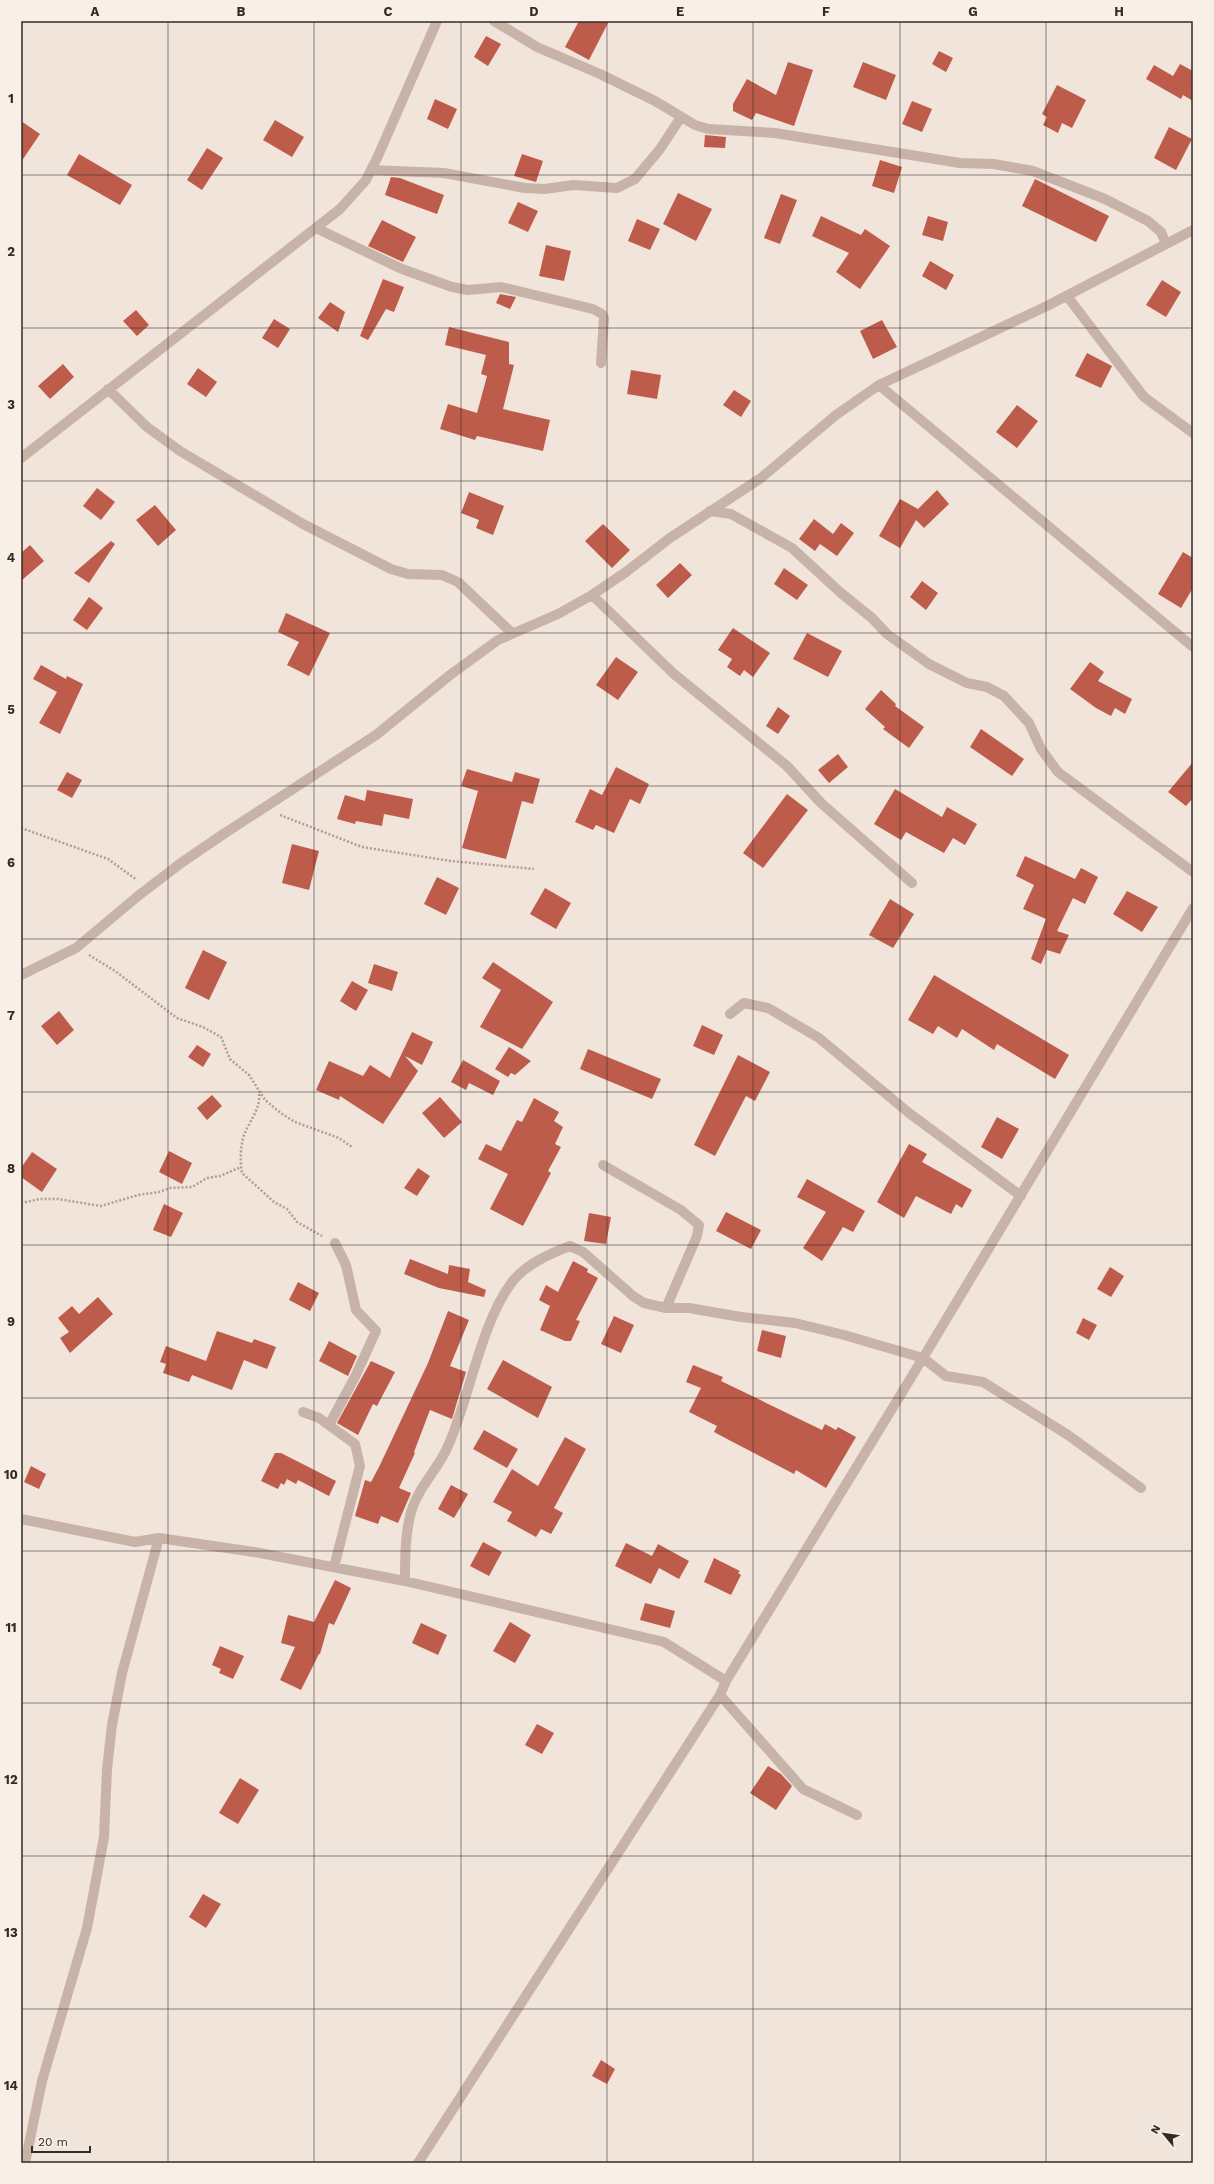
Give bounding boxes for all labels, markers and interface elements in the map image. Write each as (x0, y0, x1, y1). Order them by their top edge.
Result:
text: A (91, 4, 100, 19)
text: B (237, 4, 246, 19)
text: C (384, 4, 393, 19)
text: D (529, 4, 539, 19)
text: E (676, 4, 684, 19)
text: F (822, 4, 830, 19)
text: G (968, 4, 978, 19)
text: H (1114, 4, 1124, 19)
text: 1 (8, 91, 14, 106)
text: 2 (7, 244, 15, 259)
text: 3 (7, 397, 15, 412)
text: 4 (7, 550, 16, 565)
text: 5 (7, 702, 15, 717)
text: 6 (7, 855, 15, 870)
text: 7 (7, 1008, 15, 1023)
text: 8 (7, 1161, 15, 1176)
text: 9 (7, 1314, 15, 1329)
text: 10 (4, 1467, 18, 1482)
text: 11 (5, 1620, 17, 1635)
text: 12 (4, 1772, 18, 1787)
text: 13 (4, 1925, 18, 1940)
text: 14 (4, 2078, 19, 2093)
north arrow (1144, 2114, 1184, 2154)
text: N (1148, 2123, 1163, 2136)
scale bar (32, 2128, 90, 2154)
text: 20 m (38, 2135, 68, 2149)

